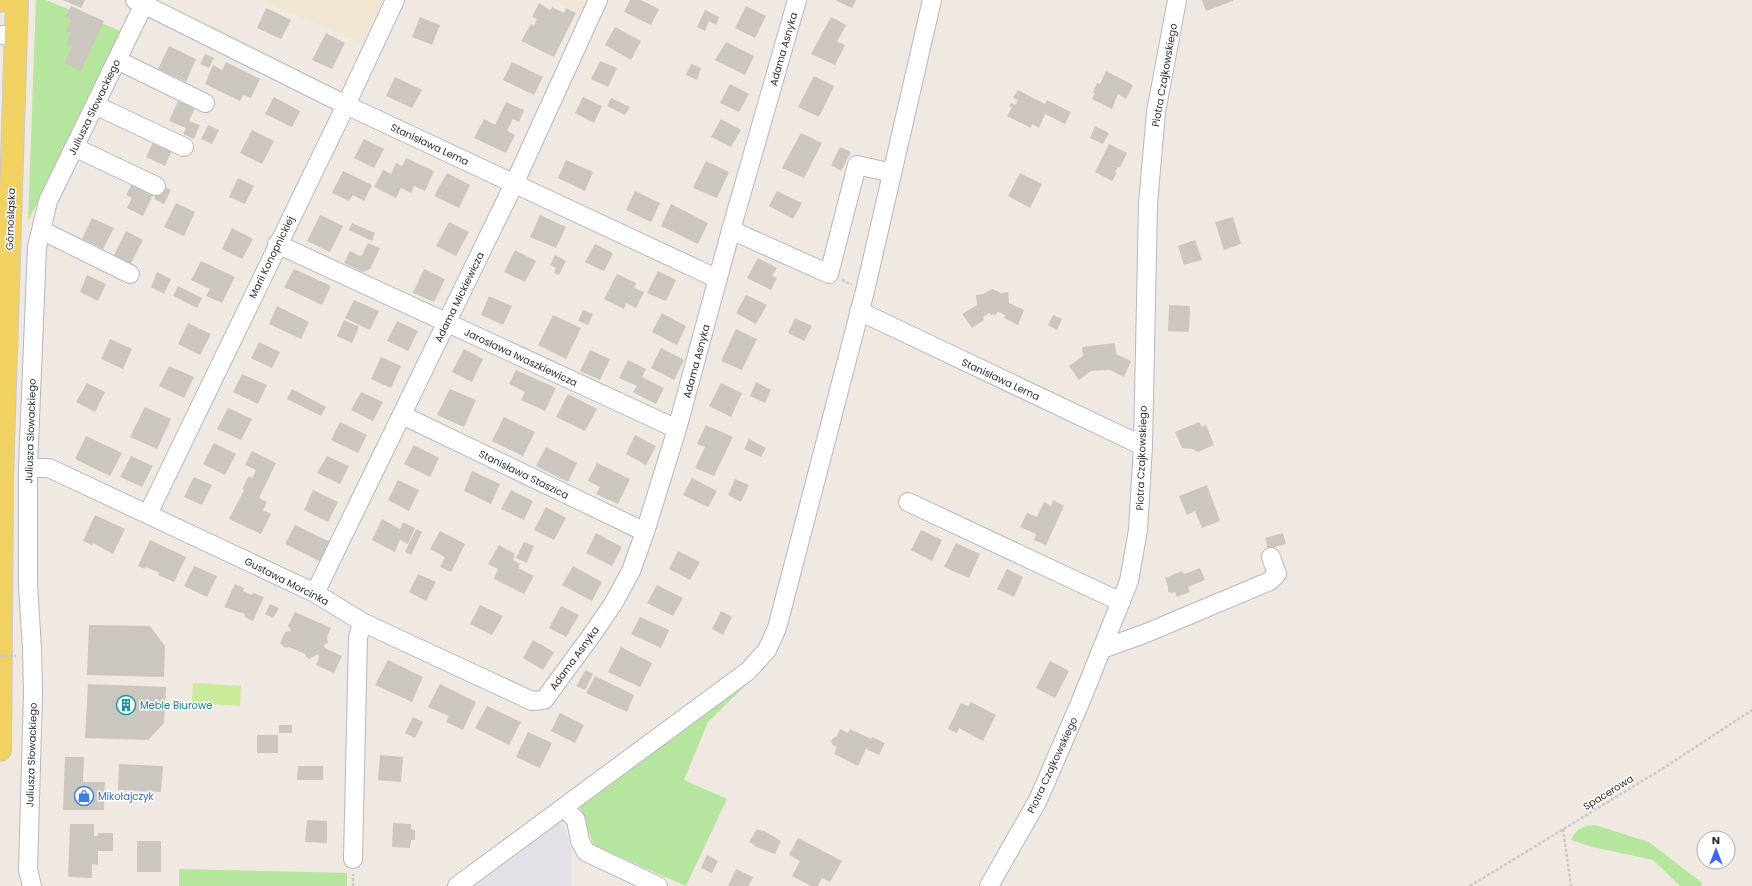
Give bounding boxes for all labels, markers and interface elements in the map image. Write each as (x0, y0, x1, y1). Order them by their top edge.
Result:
street label: Adama Asnyka (766, 11, 801, 88)
street label: Piotra Czajkowskiego (1148, 22, 1181, 128)
street label: Juliusza Słowackiego (65, 57, 124, 158)
street label: Stanisława Lema (388, 120, 471, 169)
street label: Górnośląska (2, 188, 19, 250)
street label: Marii Konopnickiej (245, 214, 298, 301)
street label: Adama Mickiewicza (431, 249, 488, 345)
street label: Adama Asnyka (679, 323, 714, 400)
street label: Jarosława Iwaszkiewicza (462, 325, 580, 390)
street label: Stanisława Lema (959, 355, 1042, 404)
street label: Juliusza Słowackiego (21, 378, 40, 484)
street label: Piotra Czajkowskiego (1132, 405, 1151, 511)
street label: Stanisława Staszica (476, 446, 571, 503)
street label: Gustawa Morcinka (242, 554, 332, 609)
street label: Adama Asnyka (546, 623, 603, 693)
building icon: Meble Biurowe (115, 694, 137, 716)
place label: Meble Biurowe (140, 698, 212, 713)
street label: Juliusza Słowackiego (22, 702, 41, 808)
street label: Piotra Czajkowskiego (1023, 715, 1081, 816)
street label: Spacerowa (1580, 771, 1636, 814)
shop icon: Mikołajczyk (73, 785, 95, 807)
place label: Mikołajczyk (98, 789, 155, 804)
north arrow (1696, 830, 1736, 870)
text: N (1712, 832, 1720, 848)

